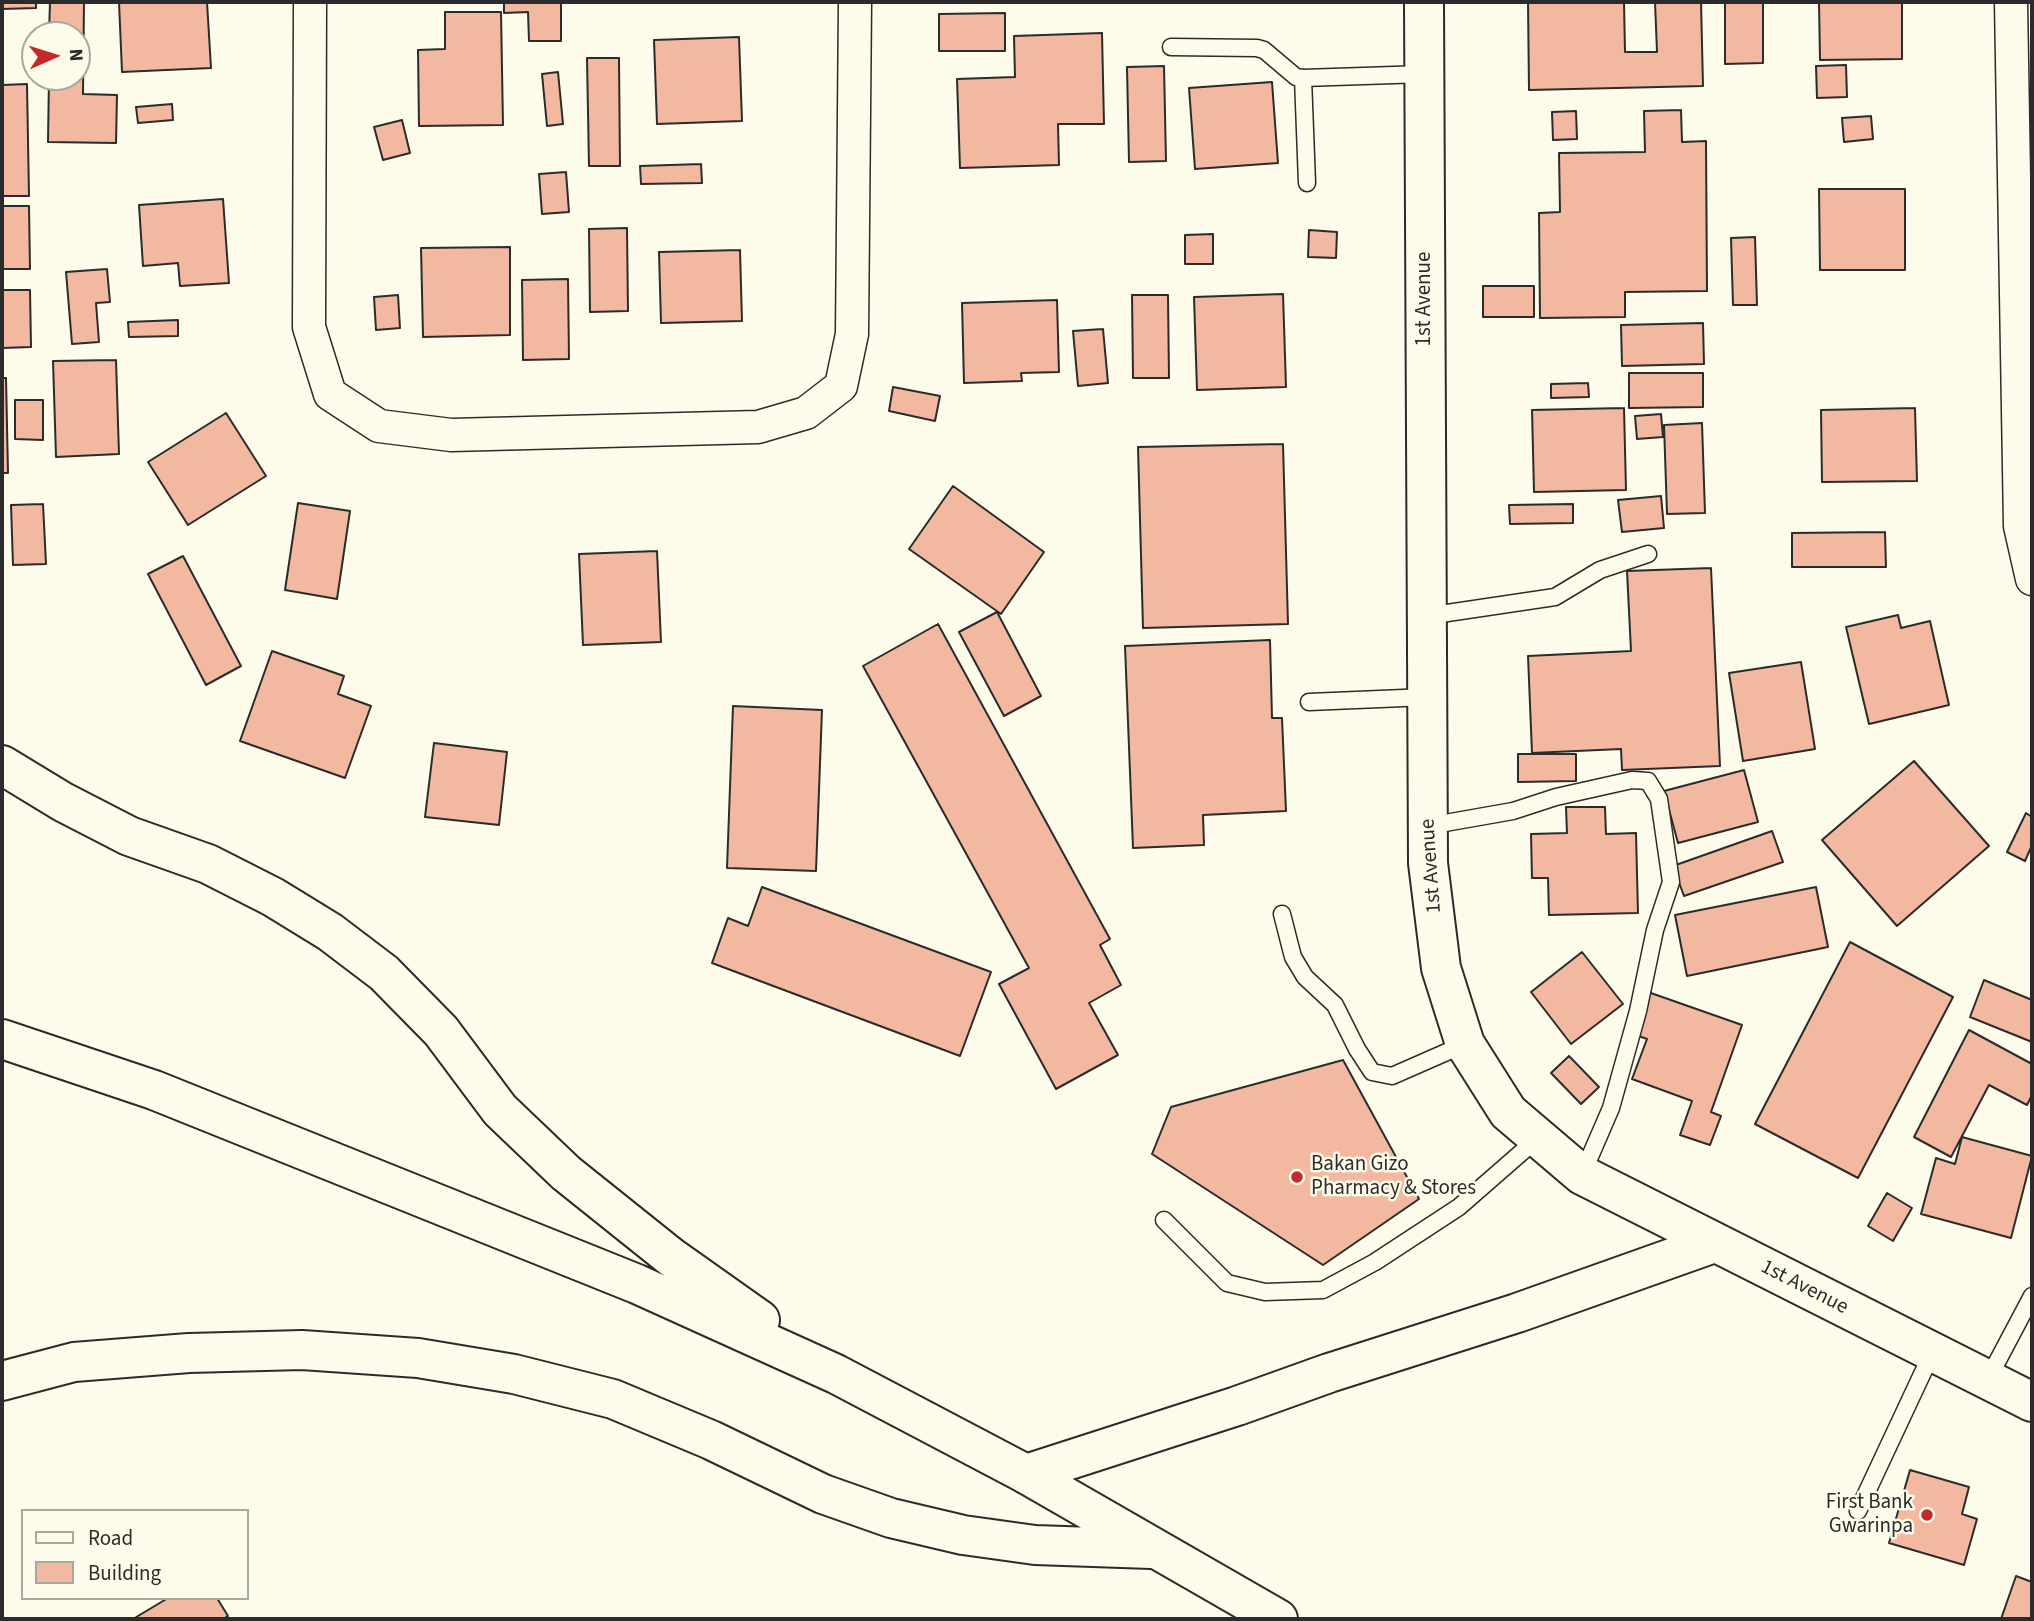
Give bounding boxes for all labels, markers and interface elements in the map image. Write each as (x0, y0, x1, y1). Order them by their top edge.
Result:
north arrow (21, 21, 91, 91)
text: N (62, 48, 89, 62)
street label: 1st Avenue (1412, 252, 1438, 346)
street label: 1st Avenue (1416, 818, 1448, 914)
place label: Bakan Gizo Pharmacy & Stores (1311, 1152, 1476, 1202)
marker: Bakan Gizo Pharmacy & Stores (1289, 1169, 1305, 1185)
street label: 1st Avenue (1756, 1255, 1852, 1321)
place label: First Bank Gwarinpa (1826, 1490, 1913, 1540)
marker: First Bank Gwarinpa (1919, 1507, 1935, 1523)
legend (21, 1509, 248, 1600)
text: Road (88, 1523, 133, 1553)
text: Building (88, 1558, 161, 1588)

